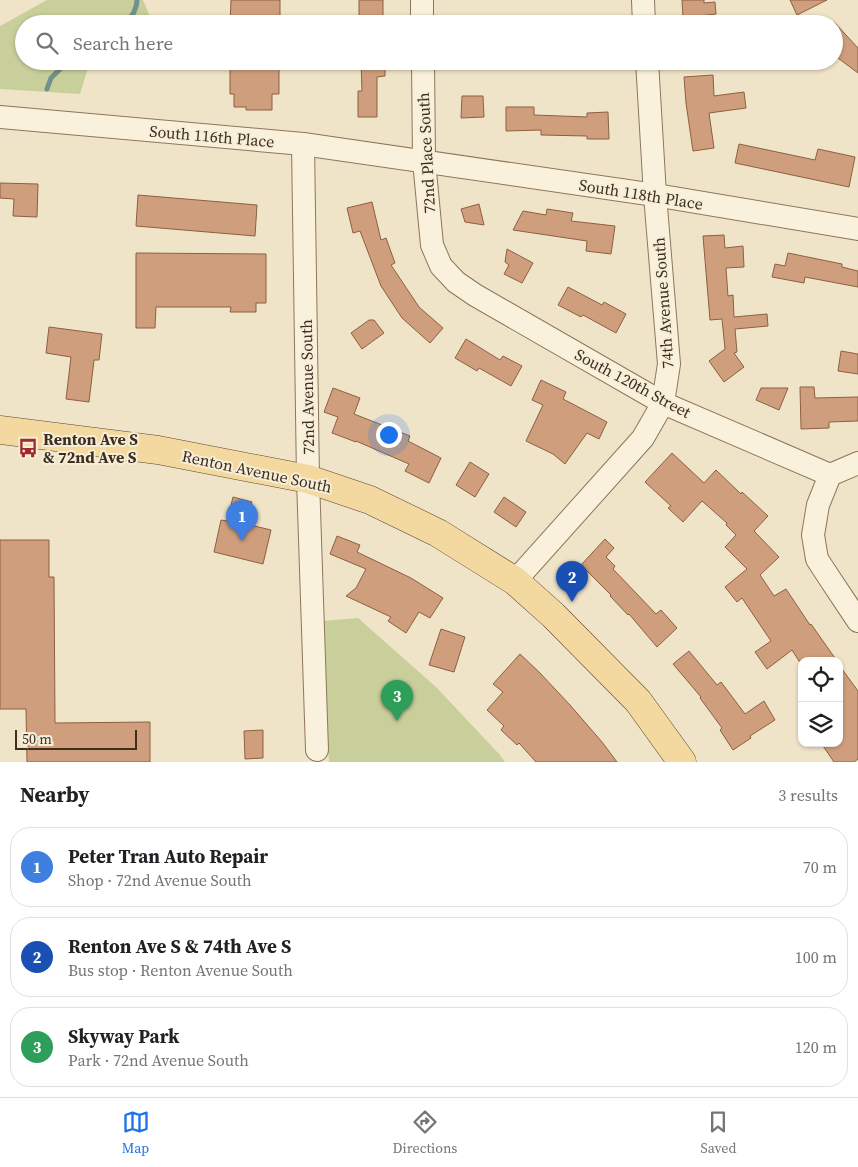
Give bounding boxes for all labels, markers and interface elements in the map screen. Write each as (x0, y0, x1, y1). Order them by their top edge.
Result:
search box (15, 15, 843, 70)
icon: search (33, 29, 61, 57)
text: Search here (73, 30, 173, 56)
street label: 72nd Place South (412, 91, 440, 214)
street label: South 116th Place (149, 120, 275, 152)
street label: South 118th Place (577, 173, 705, 215)
street label: 74th Avenue South (647, 236, 679, 369)
street label: 72nd Avenue South (295, 319, 319, 455)
street label: South 120th Street (571, 343, 696, 423)
your location (376, 422, 402, 448)
place label: Renton Ave S & 72nd Ave S (43, 428, 138, 468)
bus stop icon: Renton Ave S & 72nd Ave S (17, 437, 39, 459)
street label: Renton Avenue South (180, 444, 334, 498)
pin: 1 (226, 500, 258, 541)
pin: 2 (556, 561, 588, 602)
map controls (798, 657, 843, 747)
button: locate (798, 657, 843, 702)
pin: 3 (381, 680, 413, 721)
button: layers (798, 702, 843, 747)
scale bar (15, 727, 138, 750)
text: 50 m (22, 729, 52, 749)
text: Nearby (20, 780, 90, 809)
text: 3 results (778, 784, 838, 806)
text: Peter Tran Auto Repair (68, 843, 268, 869)
text: 1 (33, 856, 41, 878)
text: 70 m (803, 856, 837, 878)
text: Shop · 72nd Avenue South (68, 869, 252, 891)
text: Renton Ave S & 74th Ave S (68, 933, 291, 959)
text: 2 (33, 946, 41, 968)
text: 100 m (795, 946, 837, 968)
text: Bus stop · Renton Avenue South (68, 959, 293, 981)
text: Skyway Park (68, 1023, 179, 1049)
text: 3 (33, 1036, 41, 1058)
text: 120 m (795, 1036, 837, 1058)
text: Park · 72nd Avenue South (68, 1049, 249, 1071)
tab: Map (122, 1108, 150, 1158)
tab: Directions (393, 1108, 457, 1158)
tab: Saved (701, 1108, 736, 1158)

